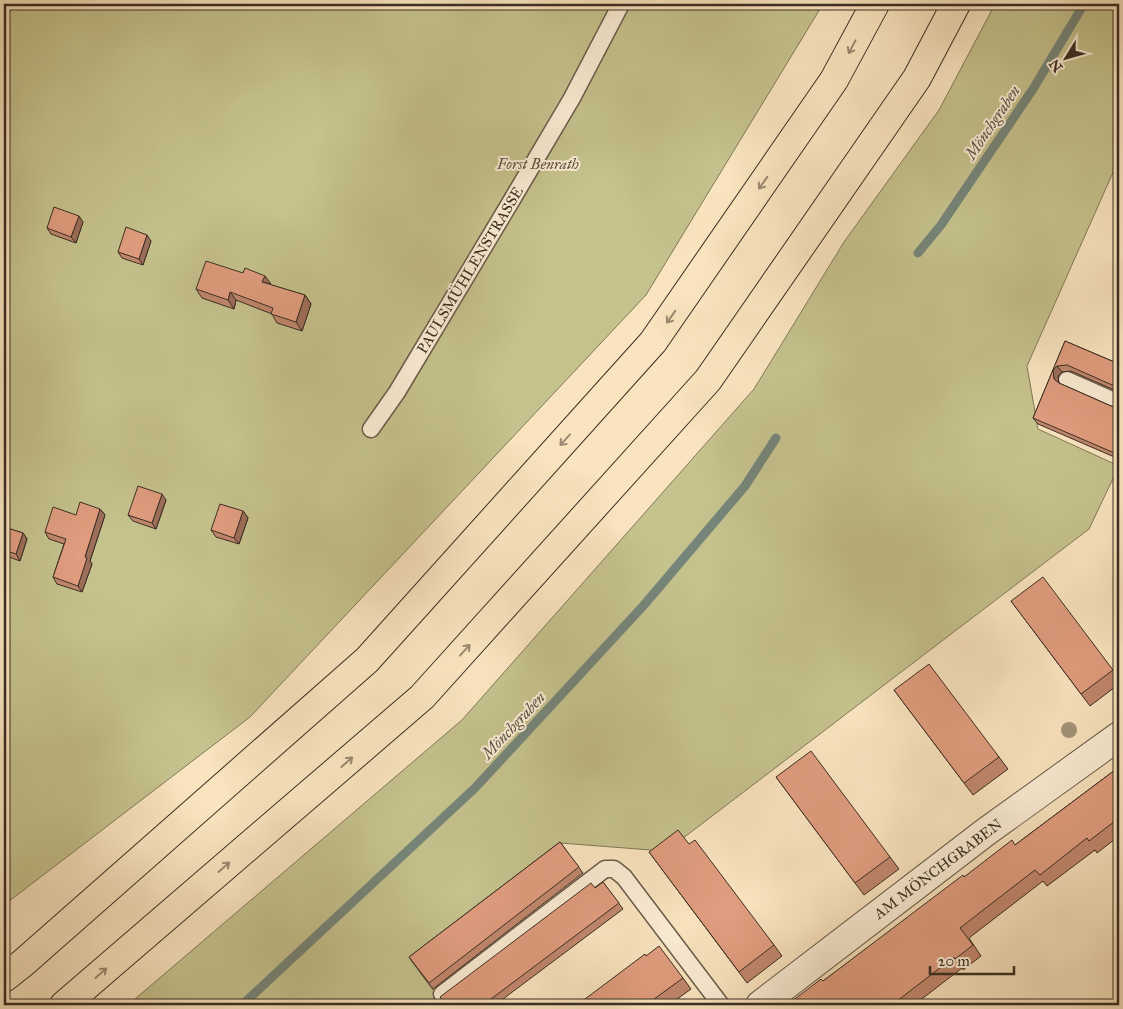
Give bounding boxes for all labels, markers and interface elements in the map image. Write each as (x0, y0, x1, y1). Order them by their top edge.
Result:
north arrow (1040, 32, 1090, 82)
one-way arrow (847, 39, 856, 54)
text: N (1046, 56, 1066, 75)
water label: Mönchgraben (960, 81, 1024, 164)
park label: Forst Benrath (496, 155, 580, 173)
one-way arrow (758, 176, 768, 190)
street label: PAULSMÜHLENSTRASSE (412, 183, 527, 357)
one-way arrow (666, 309, 676, 323)
one-way arrow (560, 433, 571, 446)
one-way arrow (459, 643, 471, 656)
water label: Mönchgraben (476, 687, 550, 764)
one-way arrow (341, 756, 354, 767)
street label: AM MÖNCHGRABEN (869, 814, 1006, 924)
one-way arrow (218, 862, 231, 873)
scale bar (930, 944, 1014, 976)
text: 20 m (938, 952, 970, 970)
one-way arrow (94, 968, 107, 979)

